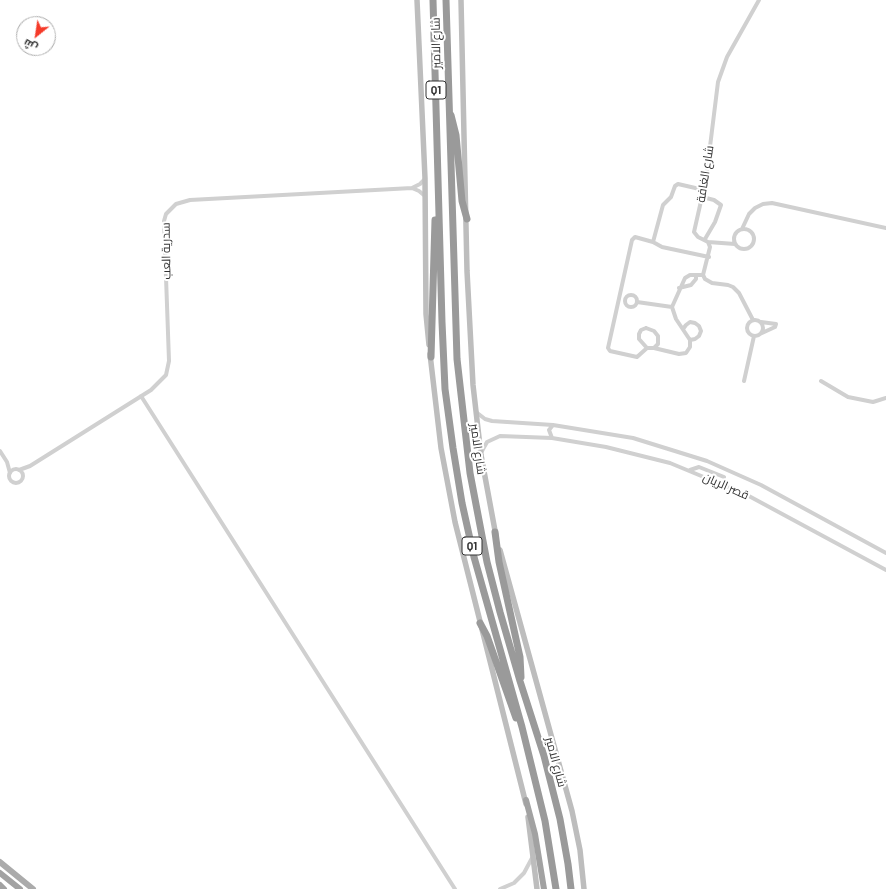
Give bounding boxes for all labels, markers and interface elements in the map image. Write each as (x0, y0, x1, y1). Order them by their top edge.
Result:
north arrow (16, 16, 56, 56)
street label: شارع الامير (428, 17, 444, 69)
text: ش (21, 37, 40, 55)
road number: Q1 (426, 81, 446, 99)
street label: شارع الغافة (693, 144, 717, 204)
street label: سدرية العب (158, 222, 174, 280)
street label: شارع الامير (467, 423, 489, 475)
street label: قصر الريان (701, 469, 751, 503)
road number: Q1 (462, 537, 482, 555)
street label: شارع الامير (542, 735, 570, 789)

